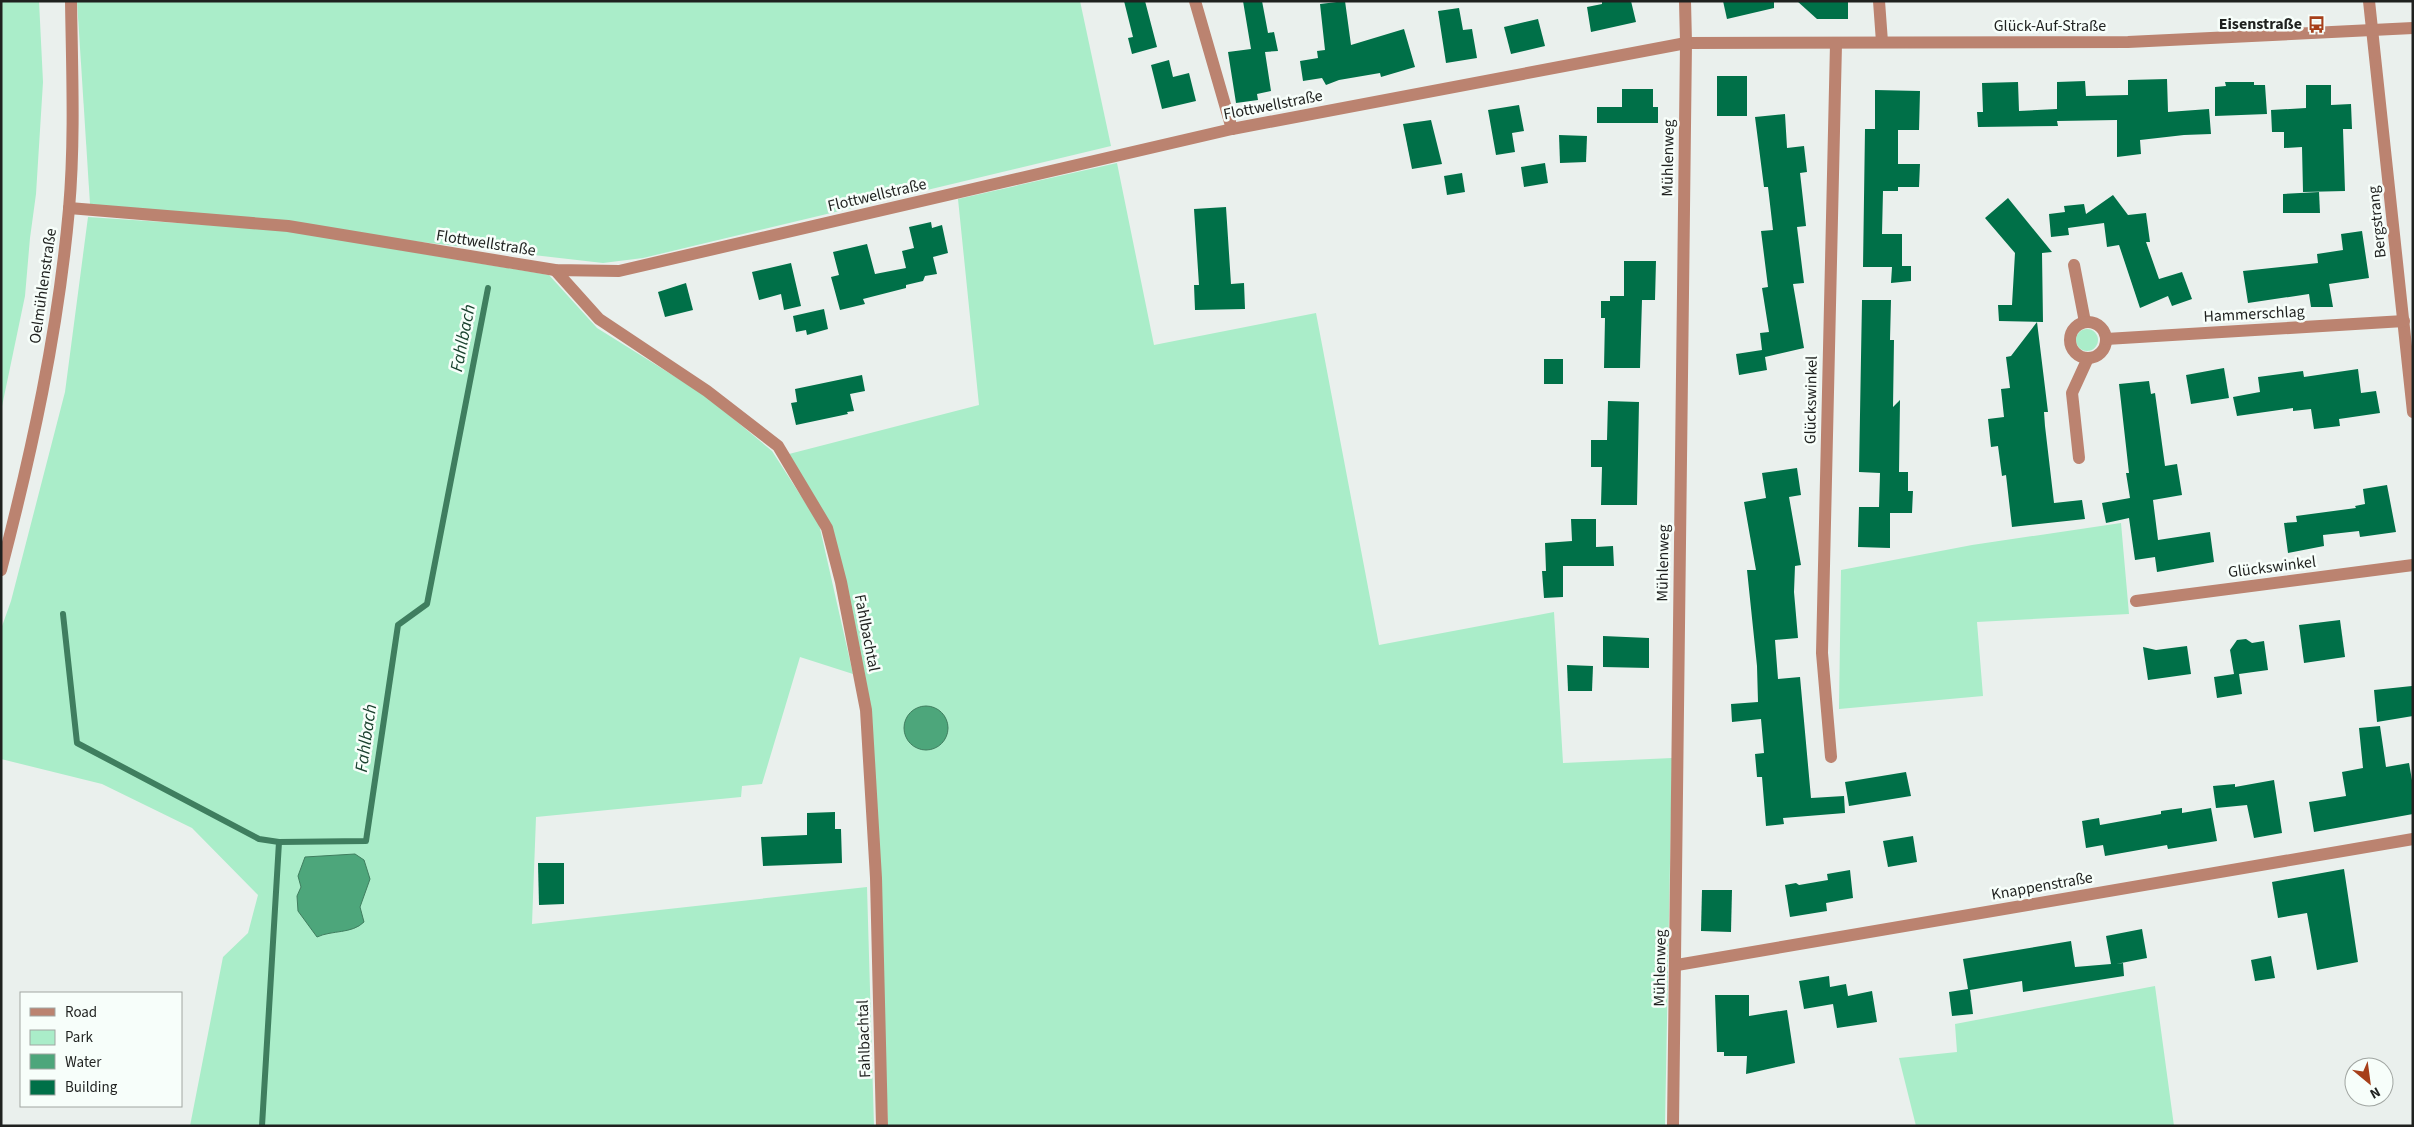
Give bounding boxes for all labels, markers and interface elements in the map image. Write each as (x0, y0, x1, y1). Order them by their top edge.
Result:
place label: Eisenstraße (2219, 13, 2302, 35)
bus stop icon: Eisenstraße (2306, 14, 2326, 34)
street label: Glück-Auf-Straße (1994, 15, 2106, 37)
street label: Flottwellstraße (1222, 85, 1325, 125)
street label: Mühlenweg (1656, 119, 1680, 197)
street label: Flottwellstraße (826, 173, 929, 217)
street label: Bergstrang (2362, 185, 2392, 259)
street label: Flottwellstraße (435, 224, 537, 262)
street label: Oelmühlenstraße (24, 227, 62, 345)
street label: Hammerschlag (2203, 300, 2305, 328)
water label: Fahlbach (444, 302, 482, 374)
street label: Glückswinkel (1799, 356, 1823, 444)
street label: Mühlenweg (1651, 524, 1675, 602)
street label: Glückswinkel (2227, 551, 2317, 583)
street label: Fahlbachtal (849, 593, 885, 673)
water label: Fahlbach (349, 702, 383, 774)
street label: Knappenstraße (1990, 866, 2095, 906)
street label: Mühlenweg (1648, 929, 1672, 1007)
legend (20, 992, 182, 1107)
street label: Fahlbachtal (852, 1000, 876, 1078)
text: Road (65, 1002, 97, 1023)
text: Park (65, 1027, 94, 1048)
text: Water (65, 1052, 102, 1073)
north arrow (2344, 1057, 2394, 1107)
text: Building (65, 1077, 118, 1098)
text: N (2366, 1081, 2384, 1103)

